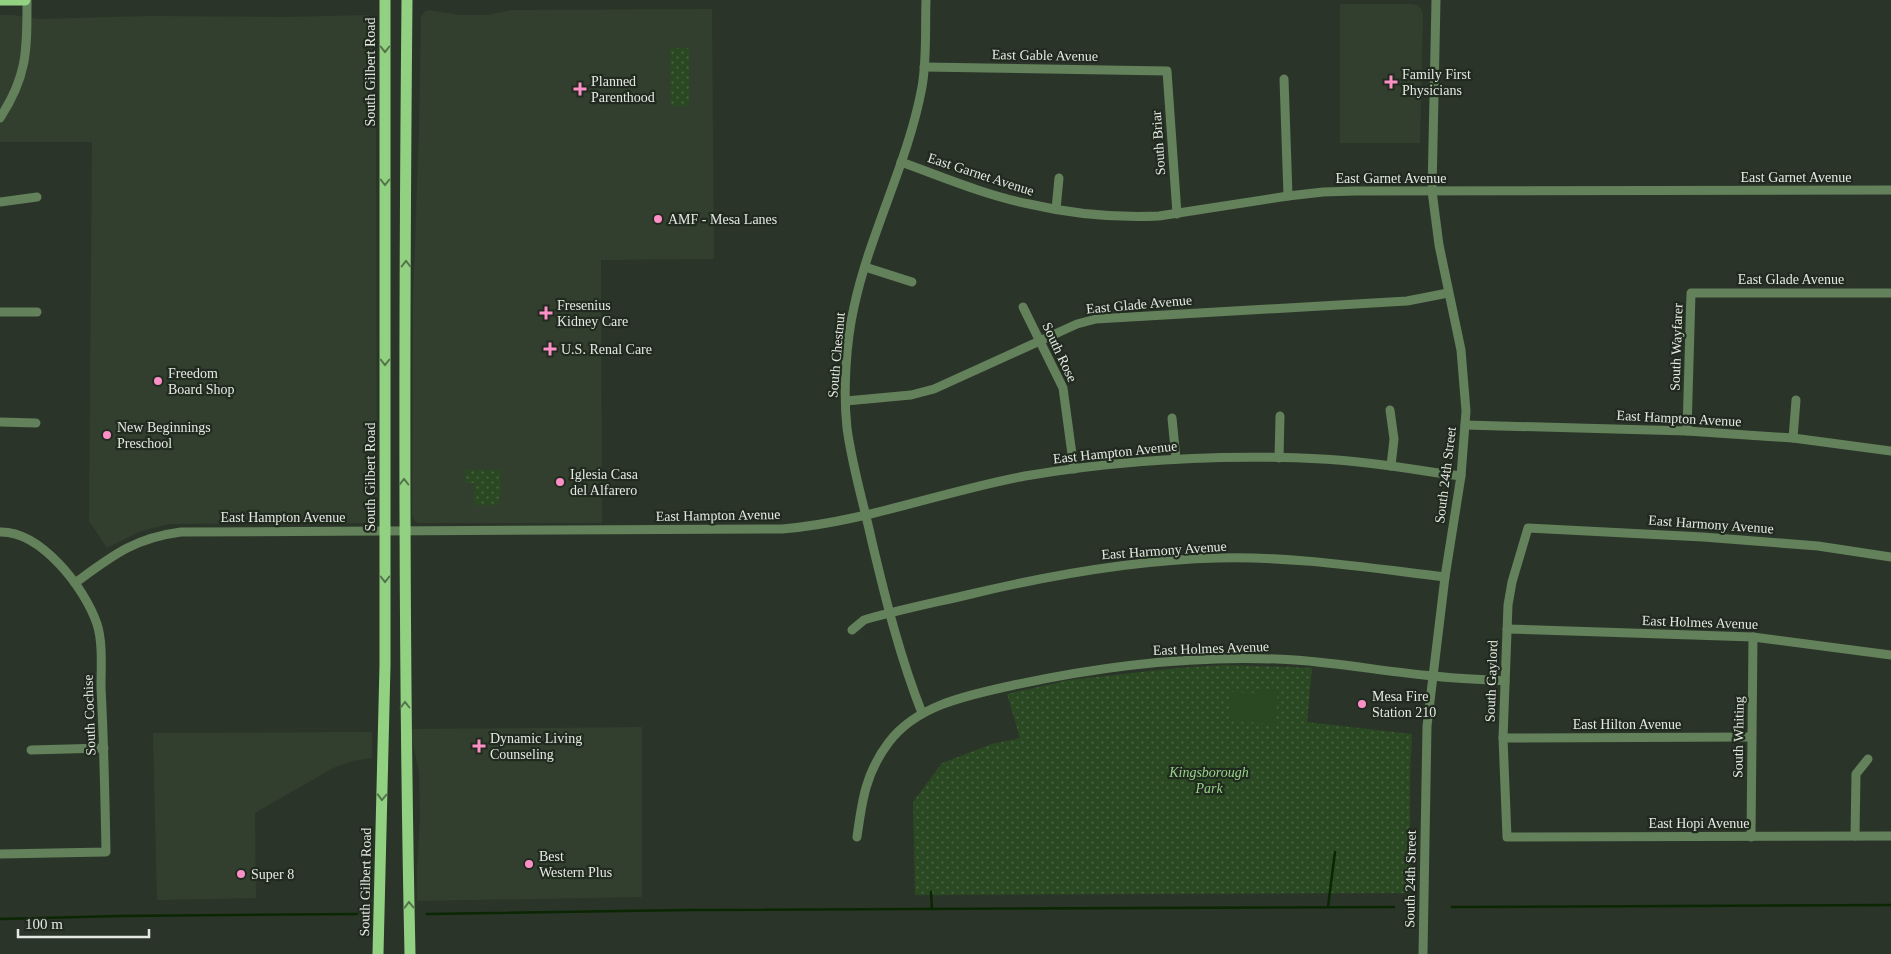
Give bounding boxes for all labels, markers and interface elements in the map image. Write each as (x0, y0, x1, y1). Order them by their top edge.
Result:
street label: South Gilbert Road (363, 18, 378, 126)
one-way arrow (380, 45, 390, 53)
street label: East Gable Avenue (992, 47, 1098, 64)
place label: Family First Physicians (1402, 67, 1471, 98)
place label: Planned Parenthood (591, 74, 655, 105)
marker: Family First Physicians (1384, 75, 1398, 89)
marker: Planned Parenthood (573, 82, 587, 96)
street label: South Briar (1149, 110, 1168, 176)
street label: East Garnet Avenue (926, 150, 1036, 199)
street label: East Garnet Avenue (1741, 170, 1851, 185)
street label: East Garnet Avenue (1336, 171, 1446, 186)
one-way arrow (380, 179, 390, 187)
place label: AMF - Mesa Lanes (668, 212, 777, 227)
marker: AMF - Mesa Lanes (652, 213, 664, 225)
one-way arrow (401, 260, 411, 268)
street label: East Glade Avenue (1738, 272, 1844, 287)
street label: East Glade Avenue (1085, 292, 1193, 317)
place label: Fresenius Kidney Care (557, 298, 628, 329)
street label: South Wayfarer (1667, 303, 1686, 391)
marker: Fresenius Kidney Care (539, 306, 553, 320)
street label: South Chestnut (825, 311, 848, 399)
street label: South Rose (1039, 320, 1080, 384)
marker: U.S. Renal Care (543, 342, 557, 356)
place label: U.S. Renal Care (561, 342, 652, 357)
one-way arrow (380, 358, 390, 366)
place label: Freedom Board Shop (168, 366, 235, 397)
marker: Freedom Board Shop (152, 375, 164, 387)
street label: East Hampton Avenue (1616, 408, 1742, 429)
place label: New Beginnings Preschool (117, 420, 211, 451)
street label: South Gilbert Road (363, 423, 378, 531)
street label: South 24th Street (1432, 426, 1459, 524)
marker: New Beginnings Preschool (101, 429, 113, 441)
street label: East Hampton Avenue (1052, 439, 1178, 466)
place label: Iglesia Casa del Alfarero (570, 467, 639, 498)
marker: Iglesia Casa del Alfarero (554, 476, 566, 488)
one-way arrow (399, 478, 409, 486)
street label: East Hampton Avenue (655, 507, 781, 524)
street label: East Hampton Avenue (221, 510, 345, 525)
street label: East Harmony Avenue (1648, 513, 1774, 536)
street label: East Harmony Avenue (1101, 539, 1227, 562)
one-way arrow (380, 576, 390, 584)
street label: East Holmes Avenue (1642, 613, 1758, 632)
street label: East Holmes Avenue (1153, 639, 1269, 658)
street label: South Gaylord (1483, 640, 1500, 722)
street label: South Cochise (81, 674, 98, 756)
place label: Mesa Fire Station 210 (1372, 689, 1436, 720)
street label: South Whiting (1730, 696, 1747, 778)
marker: Mesa Fire Station 210 (1356, 698, 1368, 710)
one-way arrow (400, 701, 410, 708)
street label: East Hilton Avenue (1573, 717, 1681, 732)
place label: Dynamic Living Counseling (490, 731, 582, 762)
marker: Dynamic Living Counseling (472, 739, 486, 753)
park label: Kingsborough Park (1168, 765, 1249, 796)
one-way arrow (377, 793, 387, 801)
street label: East Hopi Avenue (1649, 816, 1749, 831)
street label: South Gilbert Road (357, 827, 374, 937)
street label: South 24th Street (1402, 830, 1419, 928)
place label: Best Western Plus (539, 849, 612, 880)
marker: Best Western Plus (523, 858, 535, 870)
place label: Super 8 (251, 867, 294, 882)
marker: Super 8 (235, 868, 247, 880)
one-way arrow (403, 901, 414, 909)
scale bar (18, 906, 149, 938)
text: 100 m (25, 916, 63, 932)

